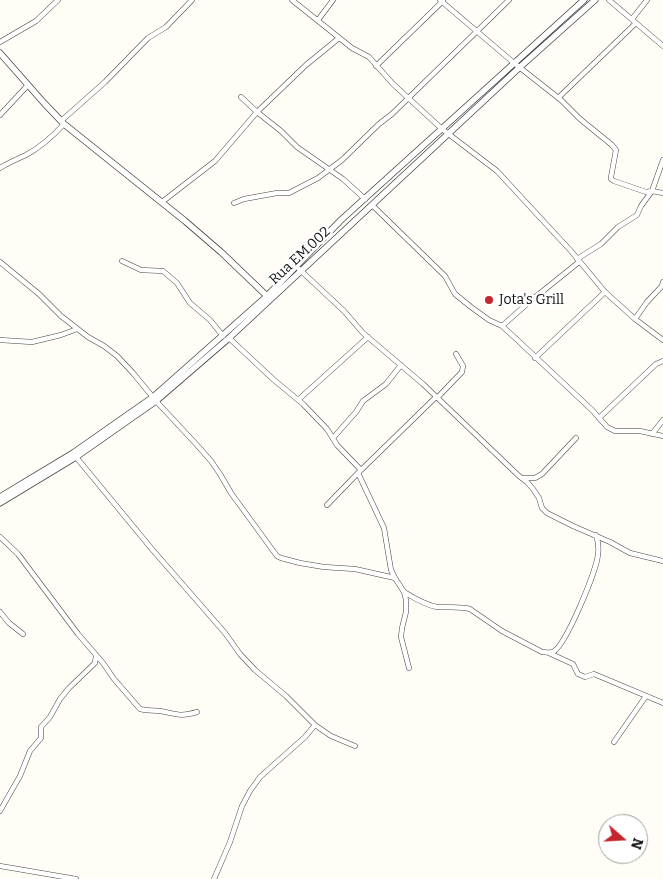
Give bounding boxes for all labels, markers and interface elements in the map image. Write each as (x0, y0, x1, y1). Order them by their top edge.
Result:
street label: Rua EM.002 (266, 224, 334, 288)
place label: Jota's Grill (499, 292, 564, 308)
marker: Jota's Grill (483, 294, 495, 306)
north arrow (598, 814, 648, 864)
text: N (627, 836, 647, 852)

